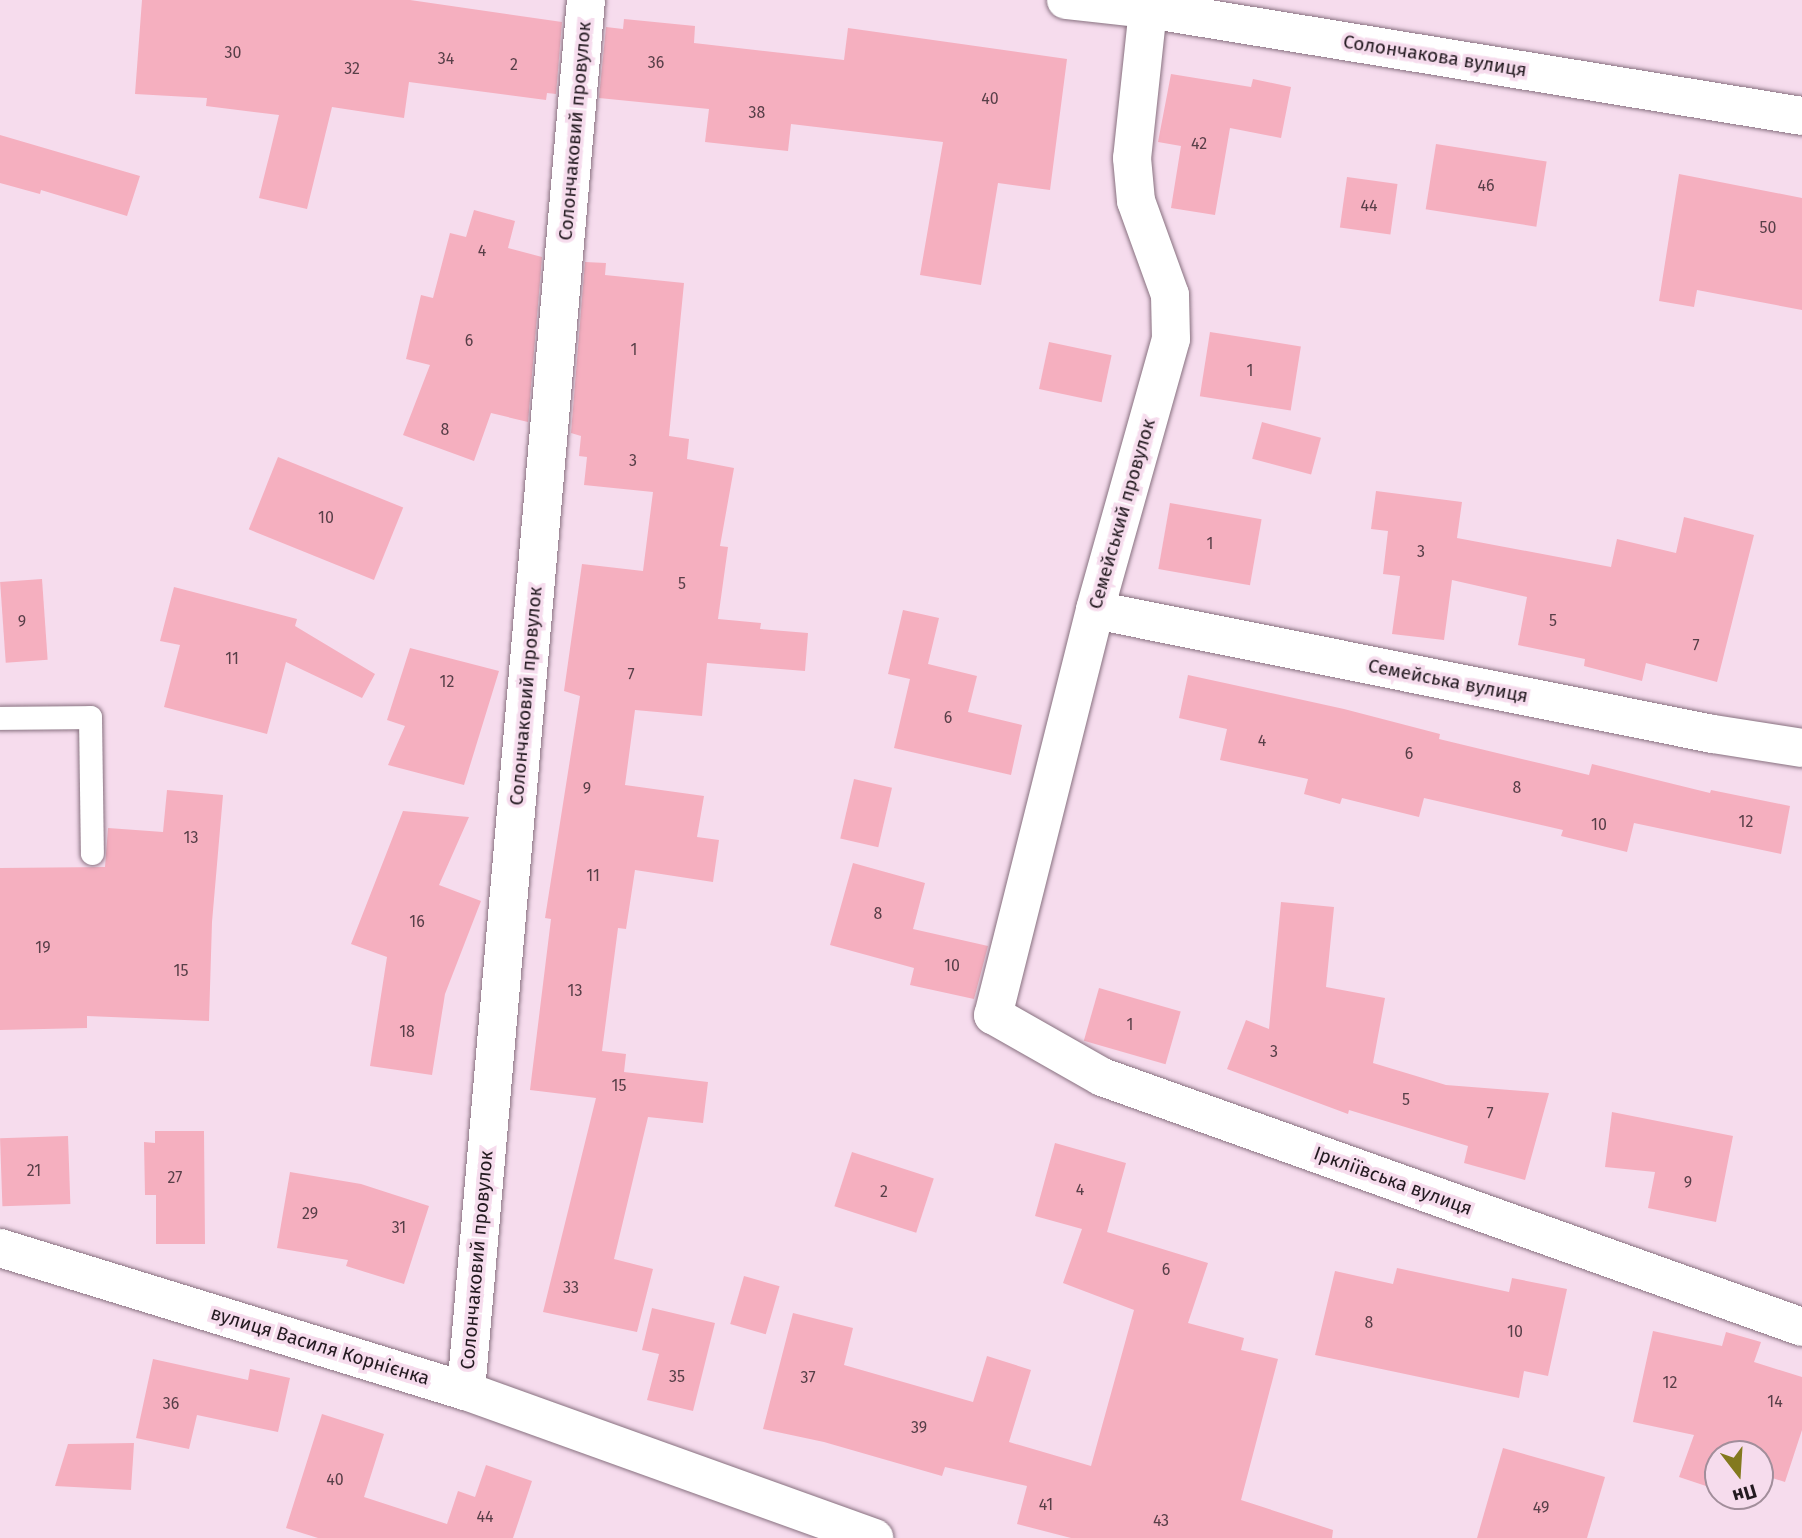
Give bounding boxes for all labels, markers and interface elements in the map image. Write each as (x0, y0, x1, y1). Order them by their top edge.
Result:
street label: Солончаковий провулок (554, 21, 596, 241)
street label: Солончакова вулиця (1342, 30, 1528, 82)
house number: 30 (225, 43, 241, 63)
house number: 34 (438, 49, 454, 69)
house number: 36 (648, 53, 664, 73)
house number: 2 (510, 55, 518, 75)
house number: 32 (344, 59, 360, 79)
house number: 40 (981, 89, 999, 109)
house number: 38 (749, 103, 765, 123)
house number: 42 (1191, 134, 1207, 154)
house number: 46 (1477, 176, 1495, 196)
house number: 44 (1360, 196, 1378, 216)
house number: 50 (1760, 218, 1776, 238)
house number: 4 (478, 241, 486, 261)
house number: 6 (465, 331, 473, 351)
house number: 1 (631, 340, 637, 360)
house number: 1 (1247, 361, 1253, 381)
street label: Семейський провулок (1084, 416, 1160, 612)
house number: 8 (441, 420, 449, 440)
house number: 3 (629, 451, 637, 471)
house number: 10 (318, 508, 334, 528)
house number: 1 (1207, 534, 1213, 554)
house number: 3 (1417, 542, 1425, 562)
house number: 5 (678, 574, 686, 594)
street label: Солончаковий провулок (505, 586, 547, 806)
house number: 5 (1549, 611, 1557, 631)
house number: 9 (18, 612, 26, 632)
house number: 7 (1692, 636, 1700, 656)
house number: 11 (225, 649, 239, 669)
street label: Семейська вулиця (1366, 654, 1530, 708)
house number: 7 (627, 665, 635, 685)
house number: 12 (440, 672, 454, 692)
house number: 6 (944, 708, 952, 728)
house number: 4 (1258, 731, 1266, 751)
house number: 6 (1405, 744, 1413, 764)
house number: 8 (1513, 778, 1521, 798)
house number: 9 (583, 779, 591, 799)
house number: 12 (1739, 812, 1753, 832)
house number: 10 (1591, 815, 1607, 835)
house number: 13 (184, 828, 198, 848)
house number: 11 (586, 866, 600, 886)
house number: 8 (874, 904, 882, 924)
house number: 16 (409, 912, 425, 932)
house number: 19 (35, 938, 51, 958)
house number: 10 (944, 956, 960, 976)
house number: 15 (174, 961, 188, 981)
house number: 13 (568, 981, 582, 1001)
house number: 1 (1127, 1015, 1133, 1035)
house number: 18 (399, 1022, 415, 1042)
house number: 3 (1270, 1042, 1278, 1062)
house number: 15 (612, 1076, 626, 1096)
house number: 5 (1402, 1090, 1410, 1110)
house number: 7 (1486, 1104, 1494, 1124)
street label: Іркліївська вулиця (1311, 1142, 1475, 1220)
street label: Солончаковий провулок (456, 1150, 498, 1370)
house number: 21 (27, 1161, 41, 1181)
house number: 27 (168, 1168, 182, 1188)
house number: 9 (1684, 1173, 1692, 1193)
house number: 4 (1076, 1180, 1084, 1200)
house number: 2 (880, 1182, 888, 1202)
house number: 29 (302, 1204, 318, 1224)
house number: 31 (392, 1218, 406, 1238)
house number: 6 (1162, 1260, 1170, 1280)
house number: 33 (563, 1278, 579, 1298)
street label: вулиця Василя Корнієнка (208, 1302, 432, 1390)
house number: 8 (1365, 1313, 1373, 1333)
house number: 10 (1507, 1322, 1523, 1342)
house number: 35 (669, 1367, 685, 1387)
house number: 37 (800, 1368, 816, 1388)
house number: 12 (1663, 1373, 1677, 1393)
house number: 14 (1767, 1392, 1783, 1412)
house number: 36 (163, 1394, 179, 1414)
house number: 39 (911, 1418, 927, 1438)
north arrow (1704, 1440, 1774, 1510)
house number: 40 (326, 1470, 344, 1490)
text: Пн (1730, 1479, 1759, 1508)
house number: 41 (1039, 1495, 1053, 1515)
house number: 49 (1533, 1498, 1549, 1518)
house number: 44 (476, 1507, 494, 1527)
house number: 43 (1153, 1511, 1169, 1531)

